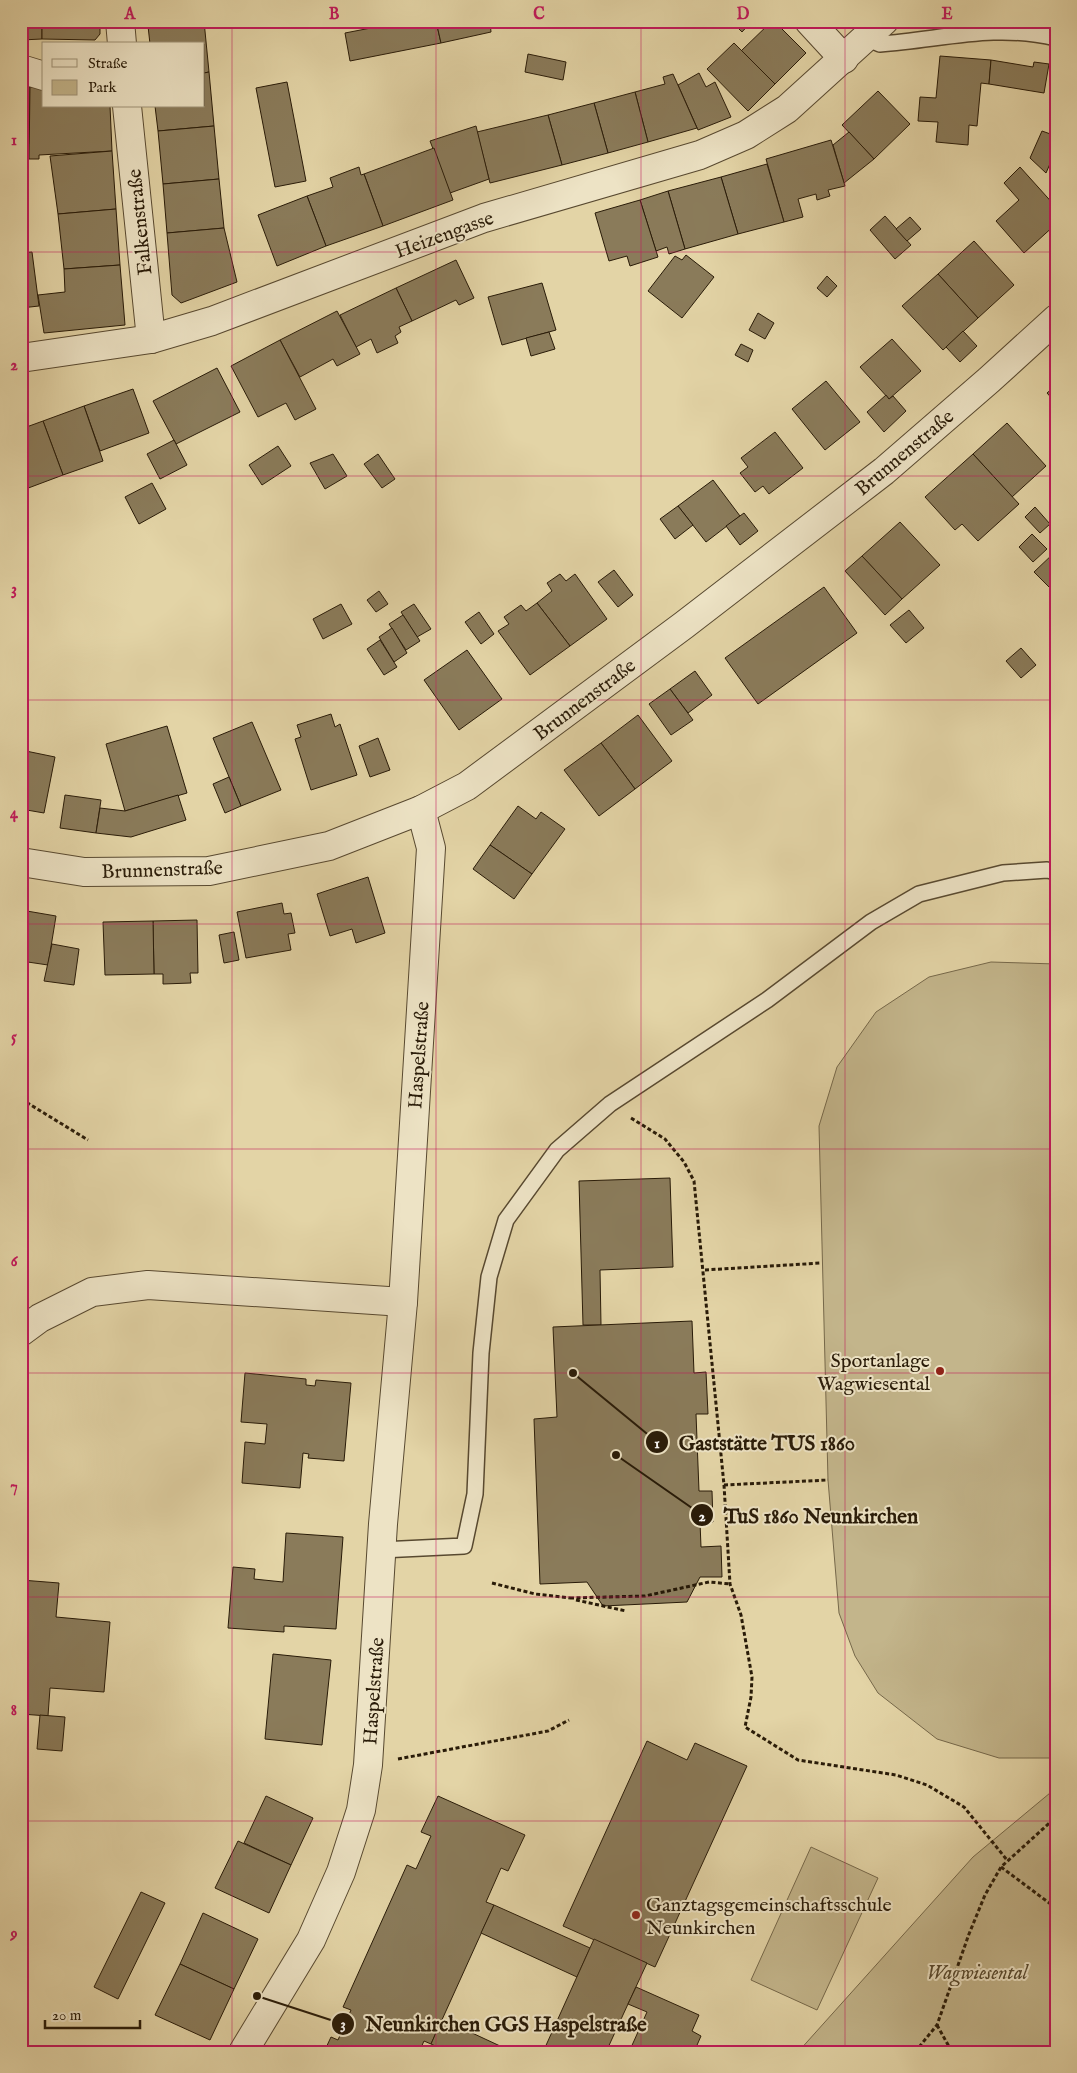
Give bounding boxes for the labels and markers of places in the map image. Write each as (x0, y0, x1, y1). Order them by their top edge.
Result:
place label: Sportanlage Wagwiesental (817, 1349, 931, 1397)
marker: Sportanlage Wagwiesental (934, 1365, 946, 1377)
callout: Gaststätte TUS 1860 (644, 1424, 865, 1460)
callout: TuS 1860 Neunkirchen (689, 1497, 928, 1533)
place label: Ganztagsgemeinschaftsschule Neunkirchen (646, 1893, 892, 1941)
marker: Ganztagsgemeinschaftsschule Neunkirchen (630, 1909, 642, 1921)
callout: Neunkirchen GGS Haspelstraße (331, 2006, 657, 2042)

